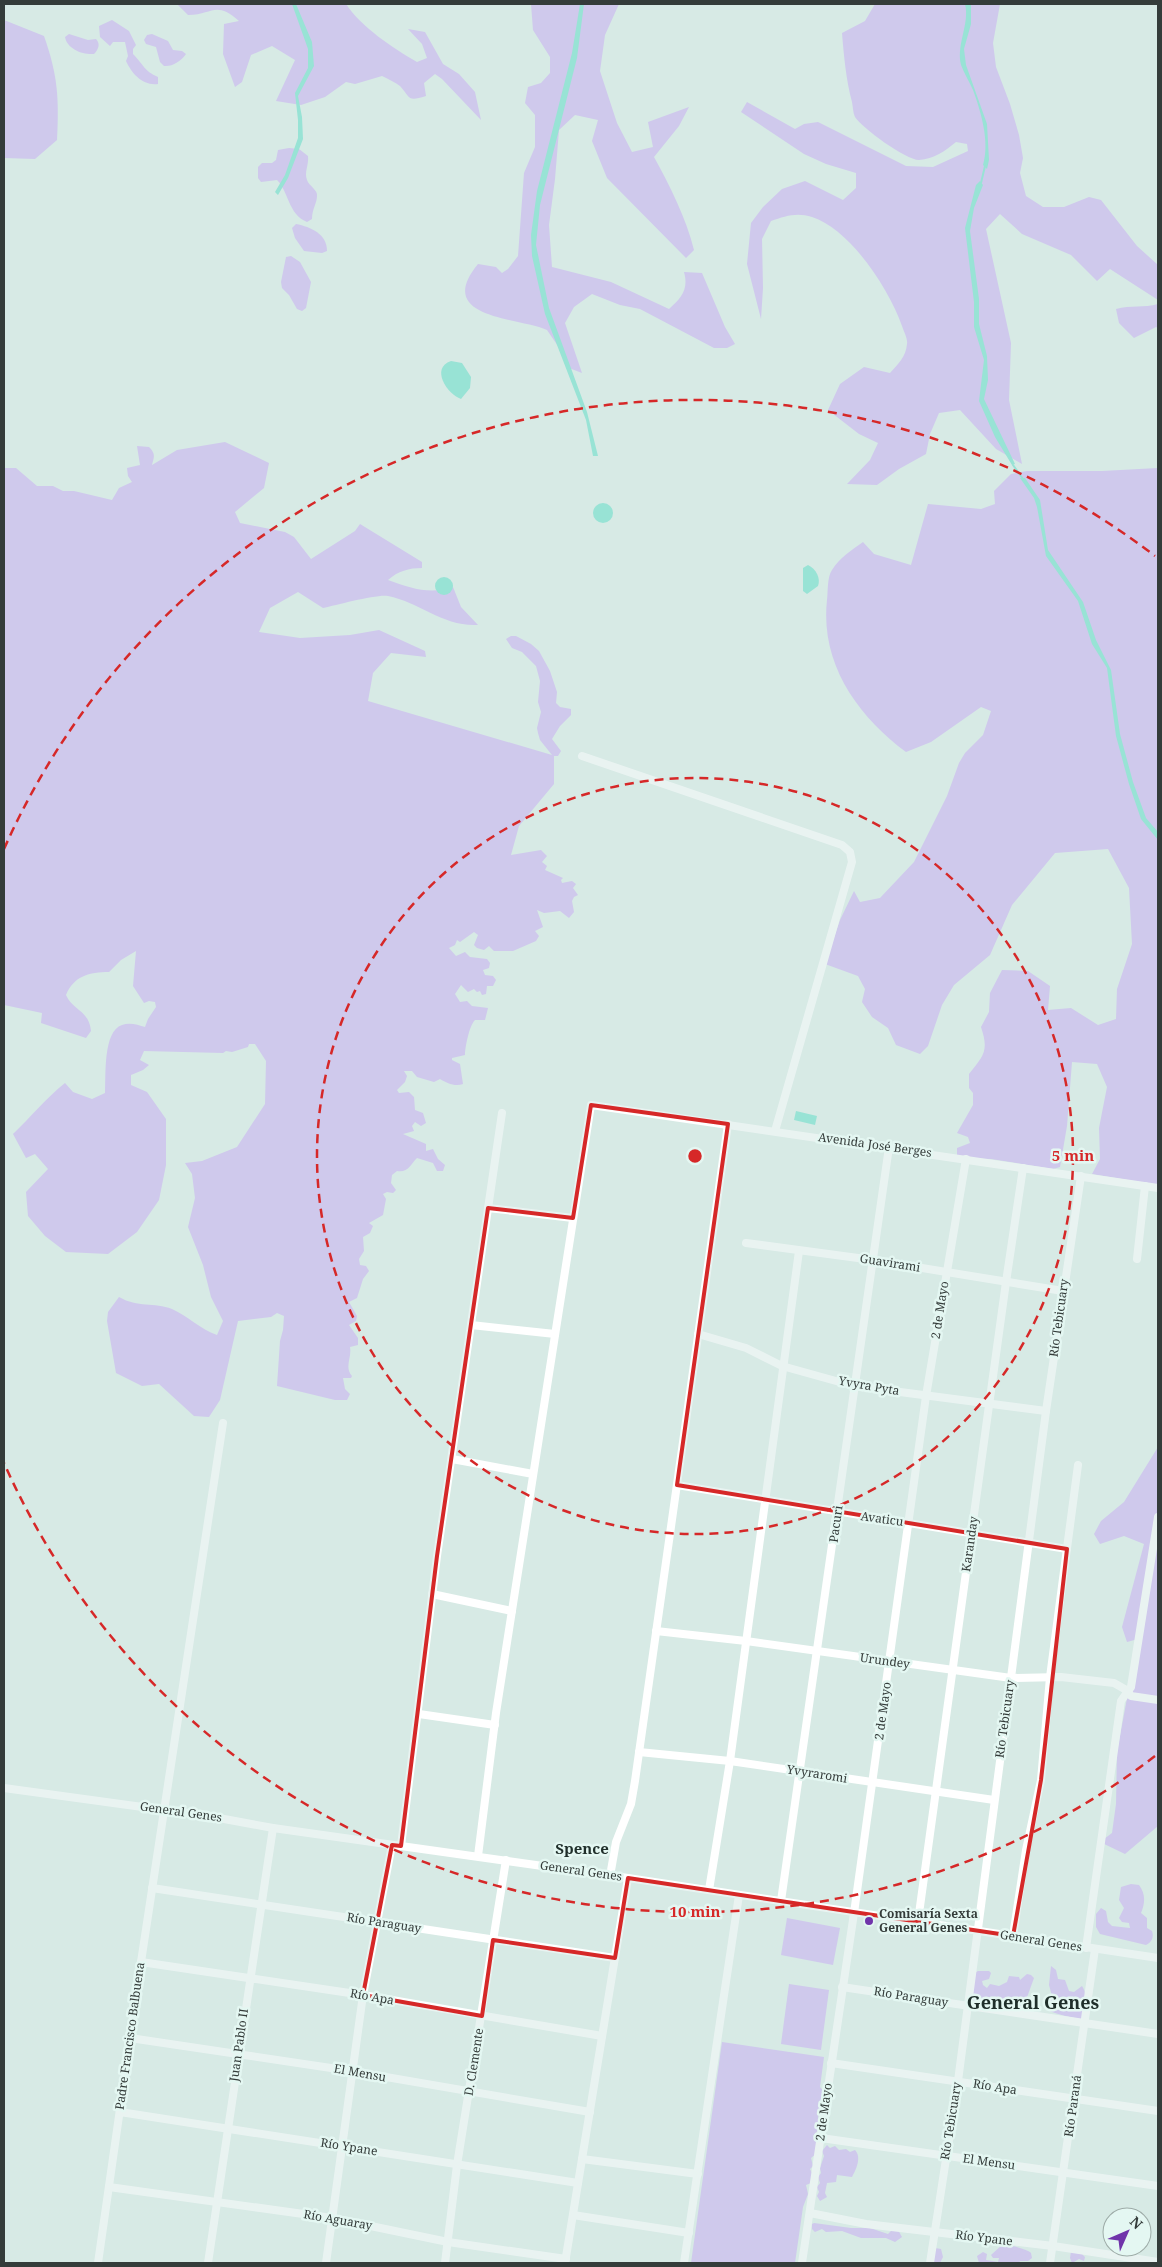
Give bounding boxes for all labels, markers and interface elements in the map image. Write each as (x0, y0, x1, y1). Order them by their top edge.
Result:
street label: Avenida José Berges (817, 1128, 933, 1161)
text: 5 min (1052, 1145, 1094, 1165)
centre of rings (686, 1147, 704, 1165)
street label: Guavirami (859, 1249, 922, 1276)
street label: Río Tebicuary (1045, 1277, 1072, 1358)
street label: 2 de Mayo (927, 1280, 952, 1340)
street label: Yvyra Pyta (836, 1372, 901, 1399)
street label: Pacuri (825, 1504, 847, 1543)
street label: Avaticu (860, 1507, 905, 1530)
street label: Karanday (957, 1515, 982, 1573)
street label: Urundey (859, 1649, 911, 1672)
street label: Río Tebicuary (991, 1678, 1018, 1759)
street label: 2 de Mayo (870, 1681, 895, 1741)
street label: Yvyraromi (785, 1760, 849, 1787)
street label: General Genes (139, 1797, 223, 1826)
district label: Spence (555, 1838, 609, 1858)
street label: General Genes (539, 1856, 623, 1885)
text: 10 min (670, 1901, 720, 1921)
place label: Comisaría Sexta General Genes (879, 1905, 978, 1936)
street label: Río Paraguay (346, 1908, 423, 1937)
marker: Comisaría Sexta General Genes (863, 1915, 875, 1927)
street label: General Genes (999, 1926, 1083, 1955)
street label: Padre Francisco Balbuena (111, 1961, 148, 2111)
street label: Río Paraguay (873, 1982, 950, 2011)
street label: Río Apa (349, 1984, 396, 2009)
district label: General Genes (967, 1990, 1100, 2014)
street label: Juan Pablo II (225, 2007, 252, 2083)
street label: D. Clemente (460, 2027, 487, 2097)
street label: El Mensu (333, 2060, 388, 2086)
street label: Río Paraná (1060, 2074, 1085, 2138)
street label: Río Apa (972, 2075, 1019, 2098)
street label: Río Tebicuary (936, 2080, 965, 2161)
street label: 2 de Mayo (811, 2082, 836, 2142)
street label: Río Ypane (319, 2134, 379, 2159)
street label: El Mensu (962, 2149, 1017, 2174)
street label: Río Aguaray (302, 2205, 374, 2234)
north arrow (1102, 2207, 1152, 2257)
text: N (1126, 2212, 1147, 2233)
street label: Río Ypane (954, 2226, 1014, 2249)

